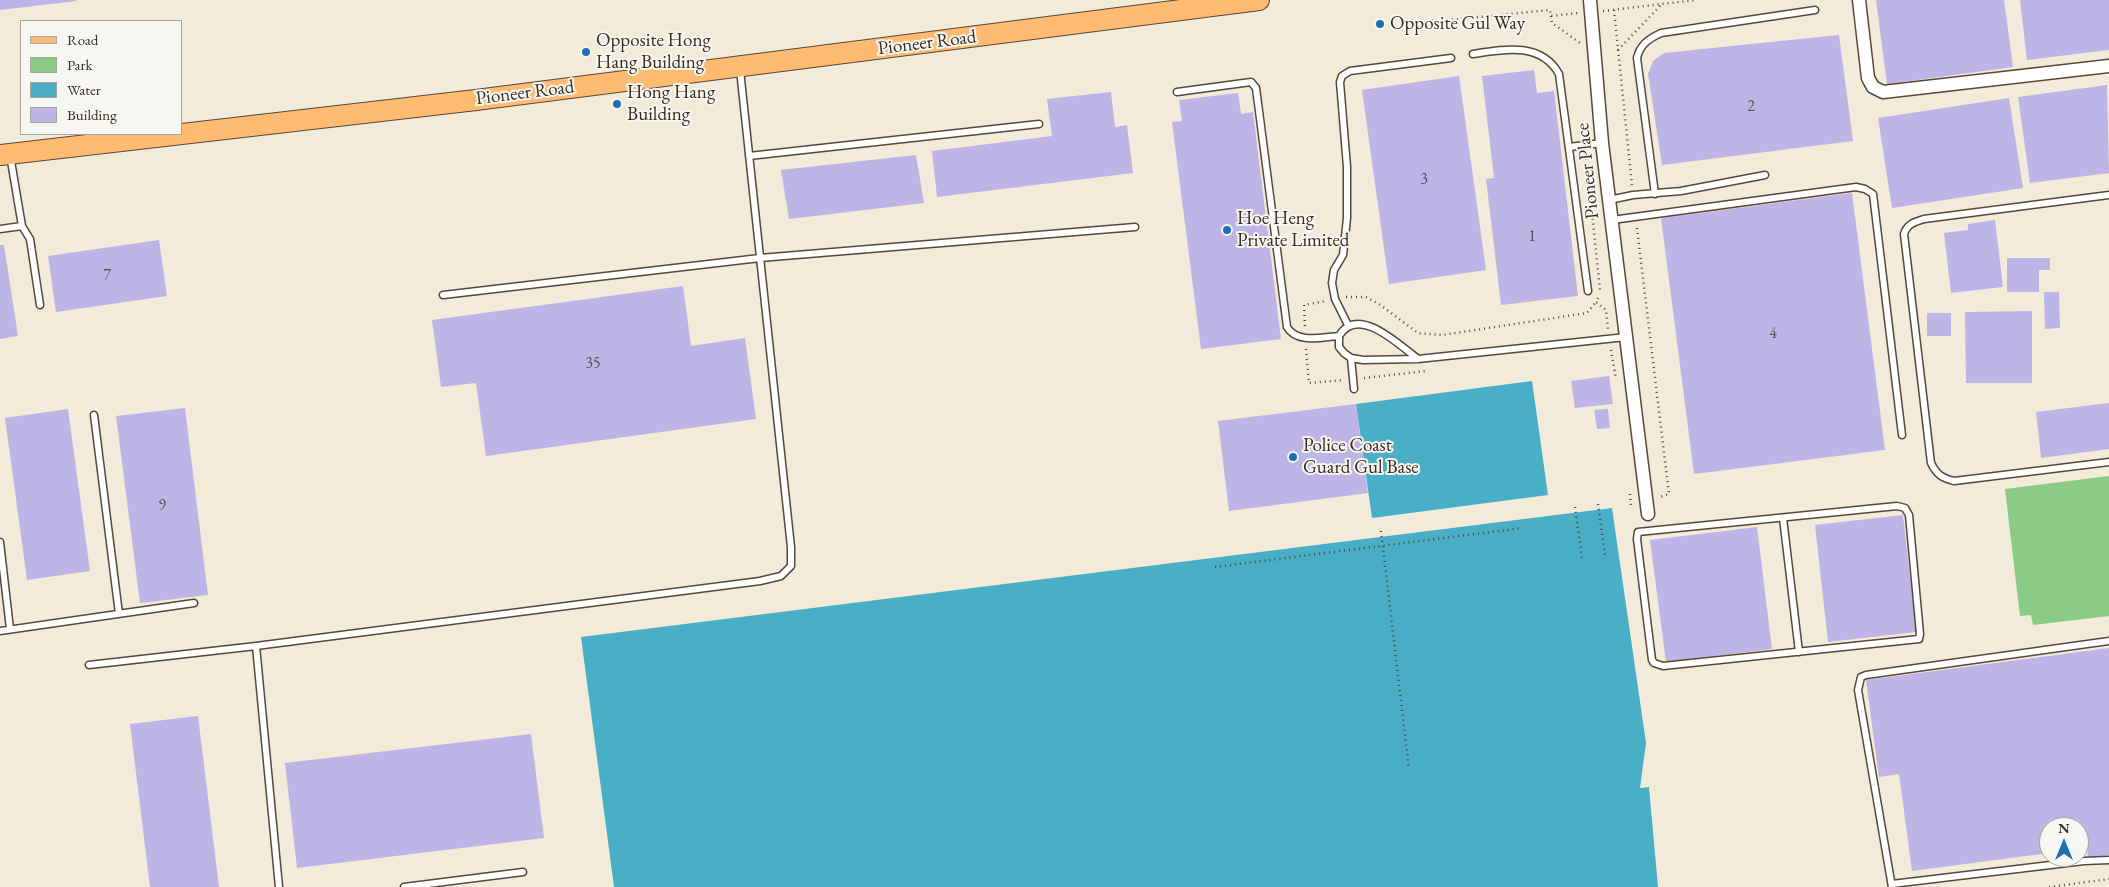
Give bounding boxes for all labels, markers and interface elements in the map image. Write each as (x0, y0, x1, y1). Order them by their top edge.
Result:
place label: Opposite Gul Way (1390, 13, 1525, 35)
marker: Opposite Gul Way (1374, 18, 1386, 30)
legend (20, 20, 182, 135)
street label: Pioneer Road (876, 26, 978, 60)
text: Road (67, 30, 98, 49)
place label: Opposite Hong Hang Building (596, 30, 711, 74)
marker: Opposite Hong Hang Building (580, 46, 592, 58)
text: Park (67, 55, 93, 74)
street label: Pioneer Road (474, 76, 576, 110)
text: Water (67, 80, 101, 99)
place label: Hong Hang Building (627, 82, 715, 126)
house number: 2 (1747, 97, 1755, 117)
marker: Hong Hang Building (611, 98, 623, 110)
text: Building (67, 105, 117, 124)
street label: Pioneer Place (1572, 122, 1604, 220)
house number: 3 (1420, 170, 1428, 190)
place label: Hoe Heng Private Limited (1237, 208, 1349, 252)
marker: Hoe Heng Private Limited (1221, 224, 1233, 236)
house number: 1 (1528, 227, 1536, 247)
house number: 7 (103, 266, 111, 286)
house number: 4 (1769, 324, 1777, 344)
house number: 35 (585, 354, 601, 374)
place label: Police Coast Guard Gul Base (1303, 435, 1419, 479)
marker: Police Coast Guard Gul Base (1287, 451, 1299, 463)
house number: 9 (158, 496, 166, 516)
north arrow (2039, 817, 2089, 867)
text: N (2058, 819, 2070, 837)

